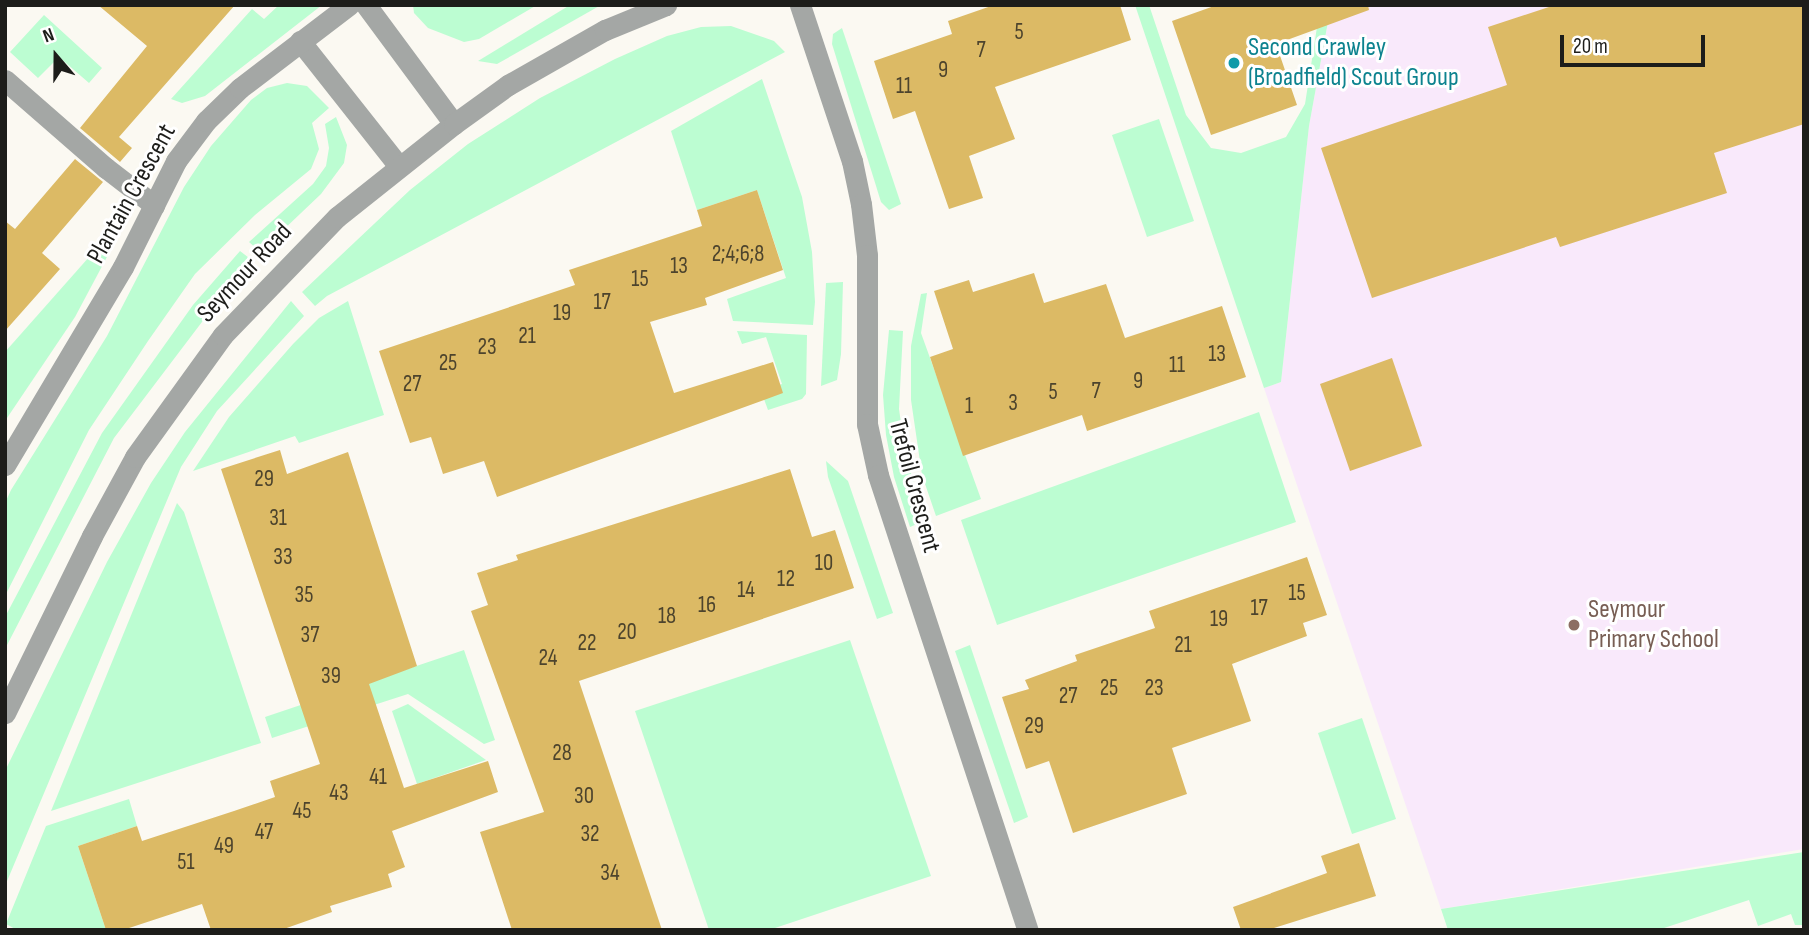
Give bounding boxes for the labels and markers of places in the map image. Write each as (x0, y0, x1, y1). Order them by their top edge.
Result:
place label: Second Crawley (Broadfield) Scout Group (1248, 32, 1459, 94)
marker: Second Crawley (Broadfield) Scout Group (1226, 55, 1242, 71)
place label: Seymour Primary School (1588, 594, 1719, 656)
marker: Seymour Primary School (1566, 617, 1582, 633)

